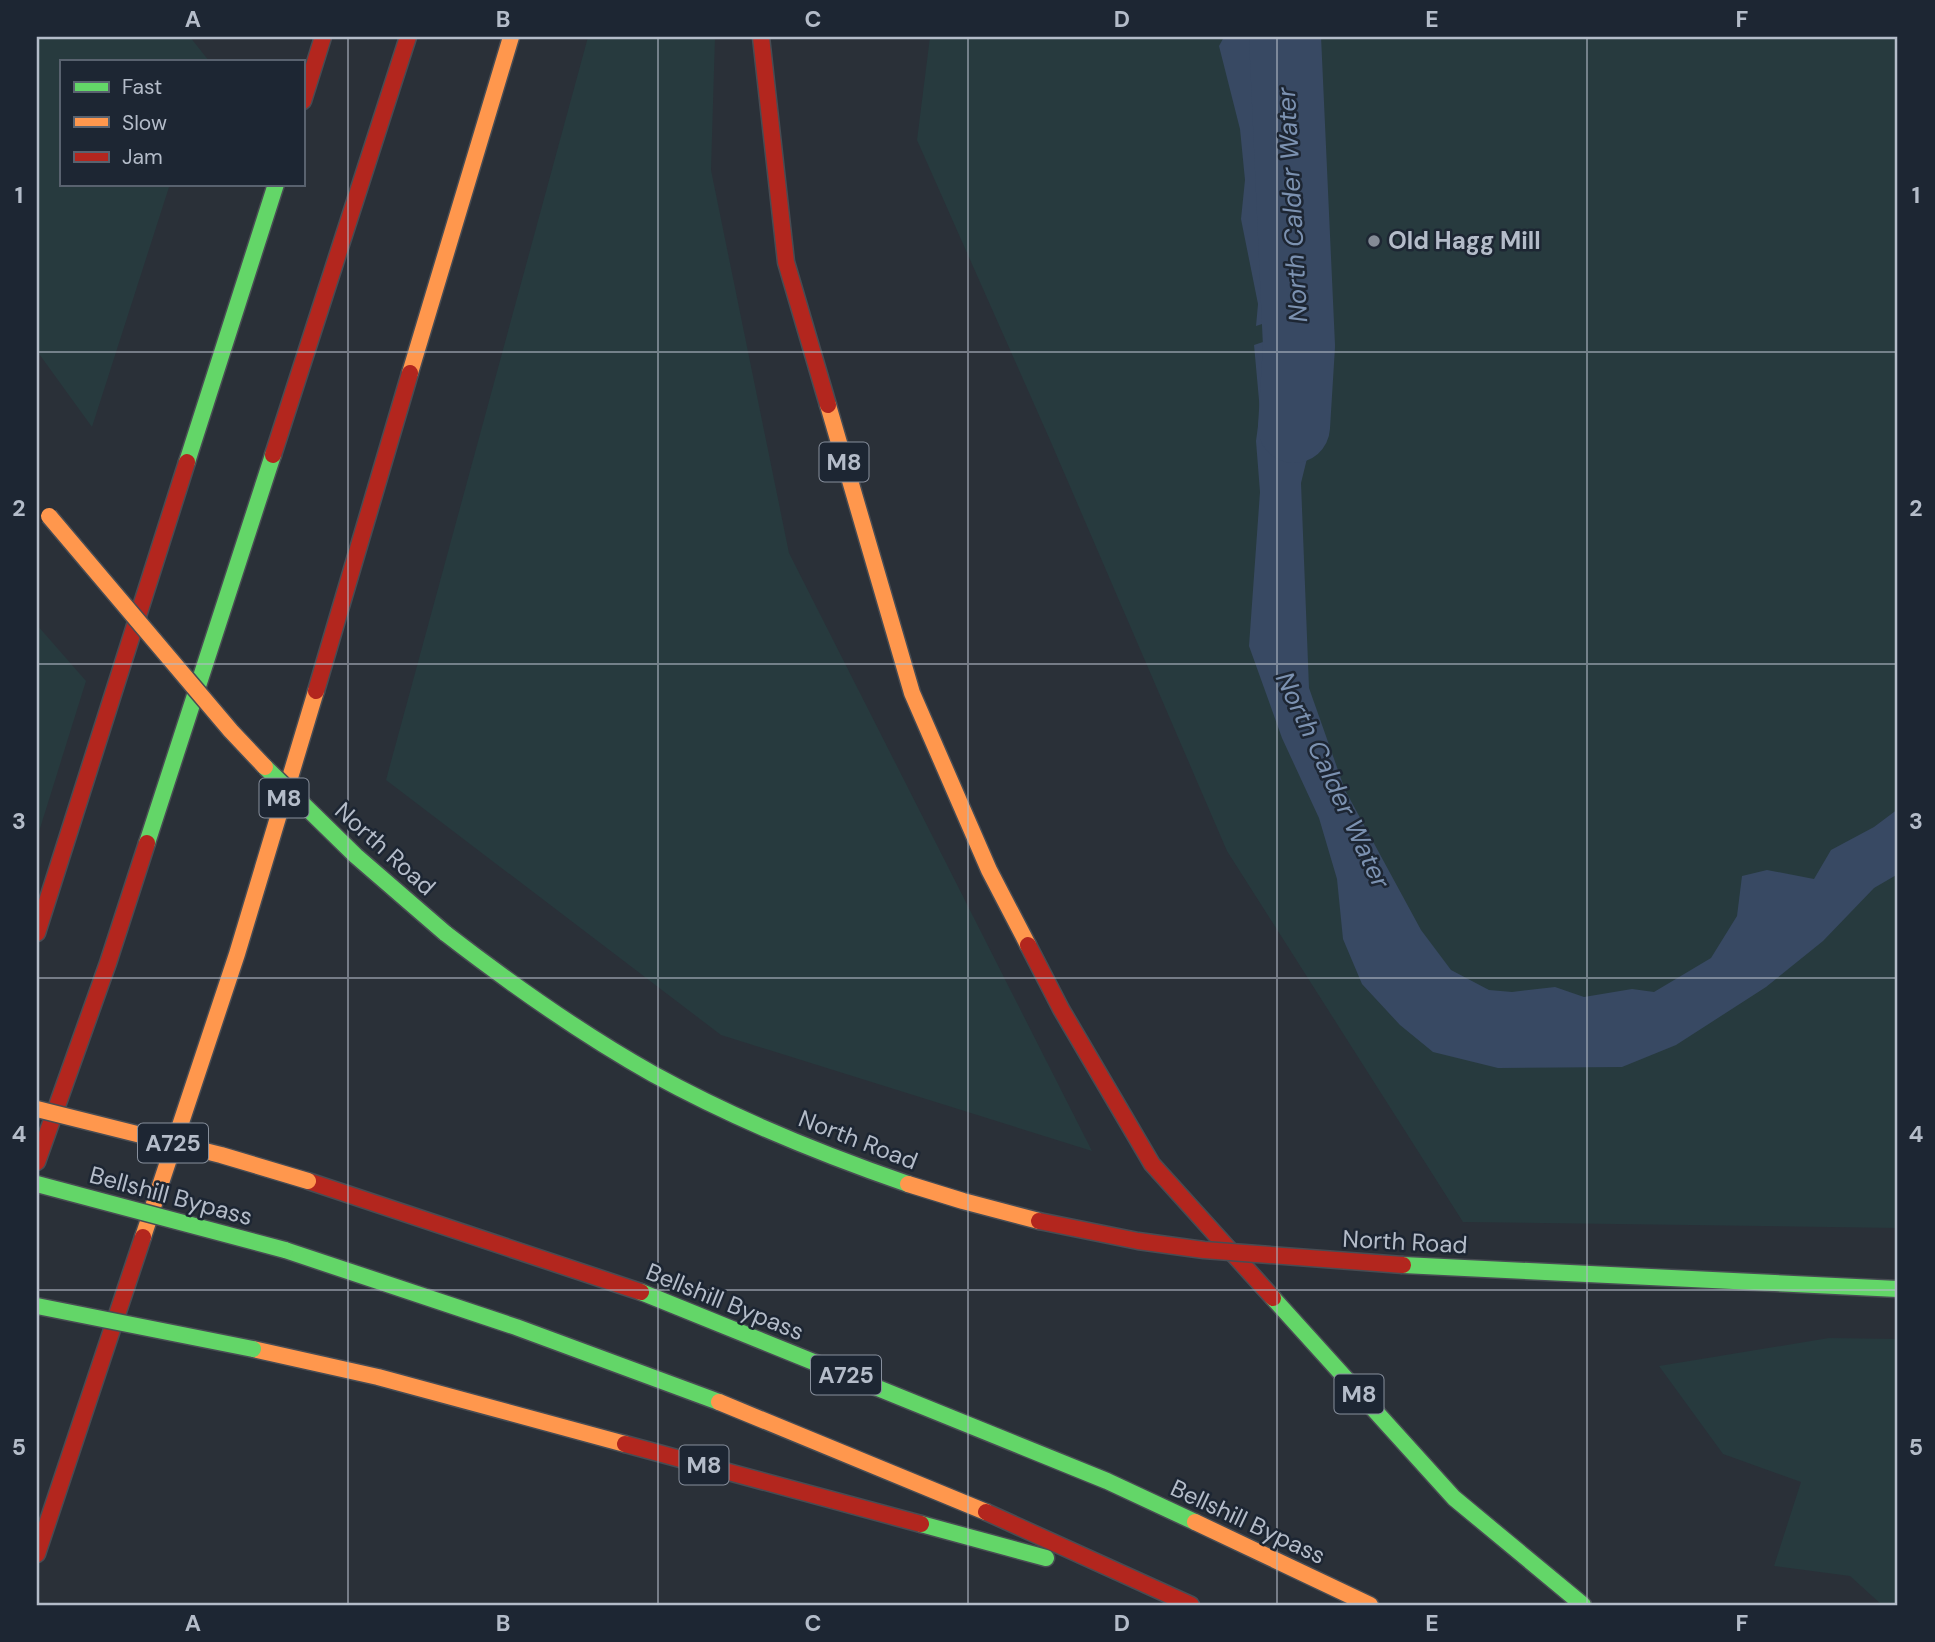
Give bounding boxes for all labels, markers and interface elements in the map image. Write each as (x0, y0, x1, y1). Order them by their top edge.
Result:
text: A (185, 4, 201, 34)
text: B (496, 4, 510, 34)
text: C (805, 4, 821, 34)
text: D (1114, 4, 1130, 34)
text: E (1425, 4, 1439, 34)
text: F (1736, 4, 1749, 34)
legend (60, 60, 304, 186)
text: Fast (122, 73, 162, 101)
water label: North Calder Water (1269, 85, 1315, 323)
text: Slow (122, 109, 167, 137)
text: Jam (122, 143, 163, 171)
text: 1 (15, 180, 23, 210)
text: 1 (1912, 180, 1920, 210)
place label: Old Hagg Mill (1388, 225, 1541, 256)
marker: Old Hagg Mill (1366, 233, 1382, 249)
road number: M8 (820, 442, 868, 482)
text: 2 (12, 493, 26, 523)
text: 2 (1909, 493, 1923, 523)
water label: North Calder Water (1268, 666, 1399, 895)
road number: M8 (260, 778, 308, 818)
street label: North Road (328, 795, 442, 902)
text: 3 (12, 806, 26, 836)
text: 3 (1909, 806, 1923, 836)
street label: North Road (794, 1103, 922, 1176)
text: 4 (12, 1119, 27, 1149)
text: 4 (1909, 1119, 1924, 1149)
road number: A725 (138, 1124, 208, 1162)
street label: Bellshill Bypass (86, 1159, 256, 1232)
street label: North Road (1342, 1223, 1468, 1260)
street label: Bellshill Bypass (642, 1256, 809, 1347)
road number: A725 (811, 1356, 881, 1394)
road number: M8 (1334, 1374, 1384, 1414)
text: 5 (12, 1432, 26, 1462)
text: 5 (1909, 1432, 1923, 1462)
road number: M8 (680, 1446, 728, 1484)
street label: Bellshill Bypass (1166, 1472, 1331, 1571)
text: A (185, 1608, 201, 1638)
text: B (496, 1608, 510, 1638)
text: C (805, 1608, 821, 1638)
text: D (1114, 1608, 1130, 1638)
text: E (1425, 1608, 1439, 1638)
text: F (1736, 1608, 1749, 1638)

